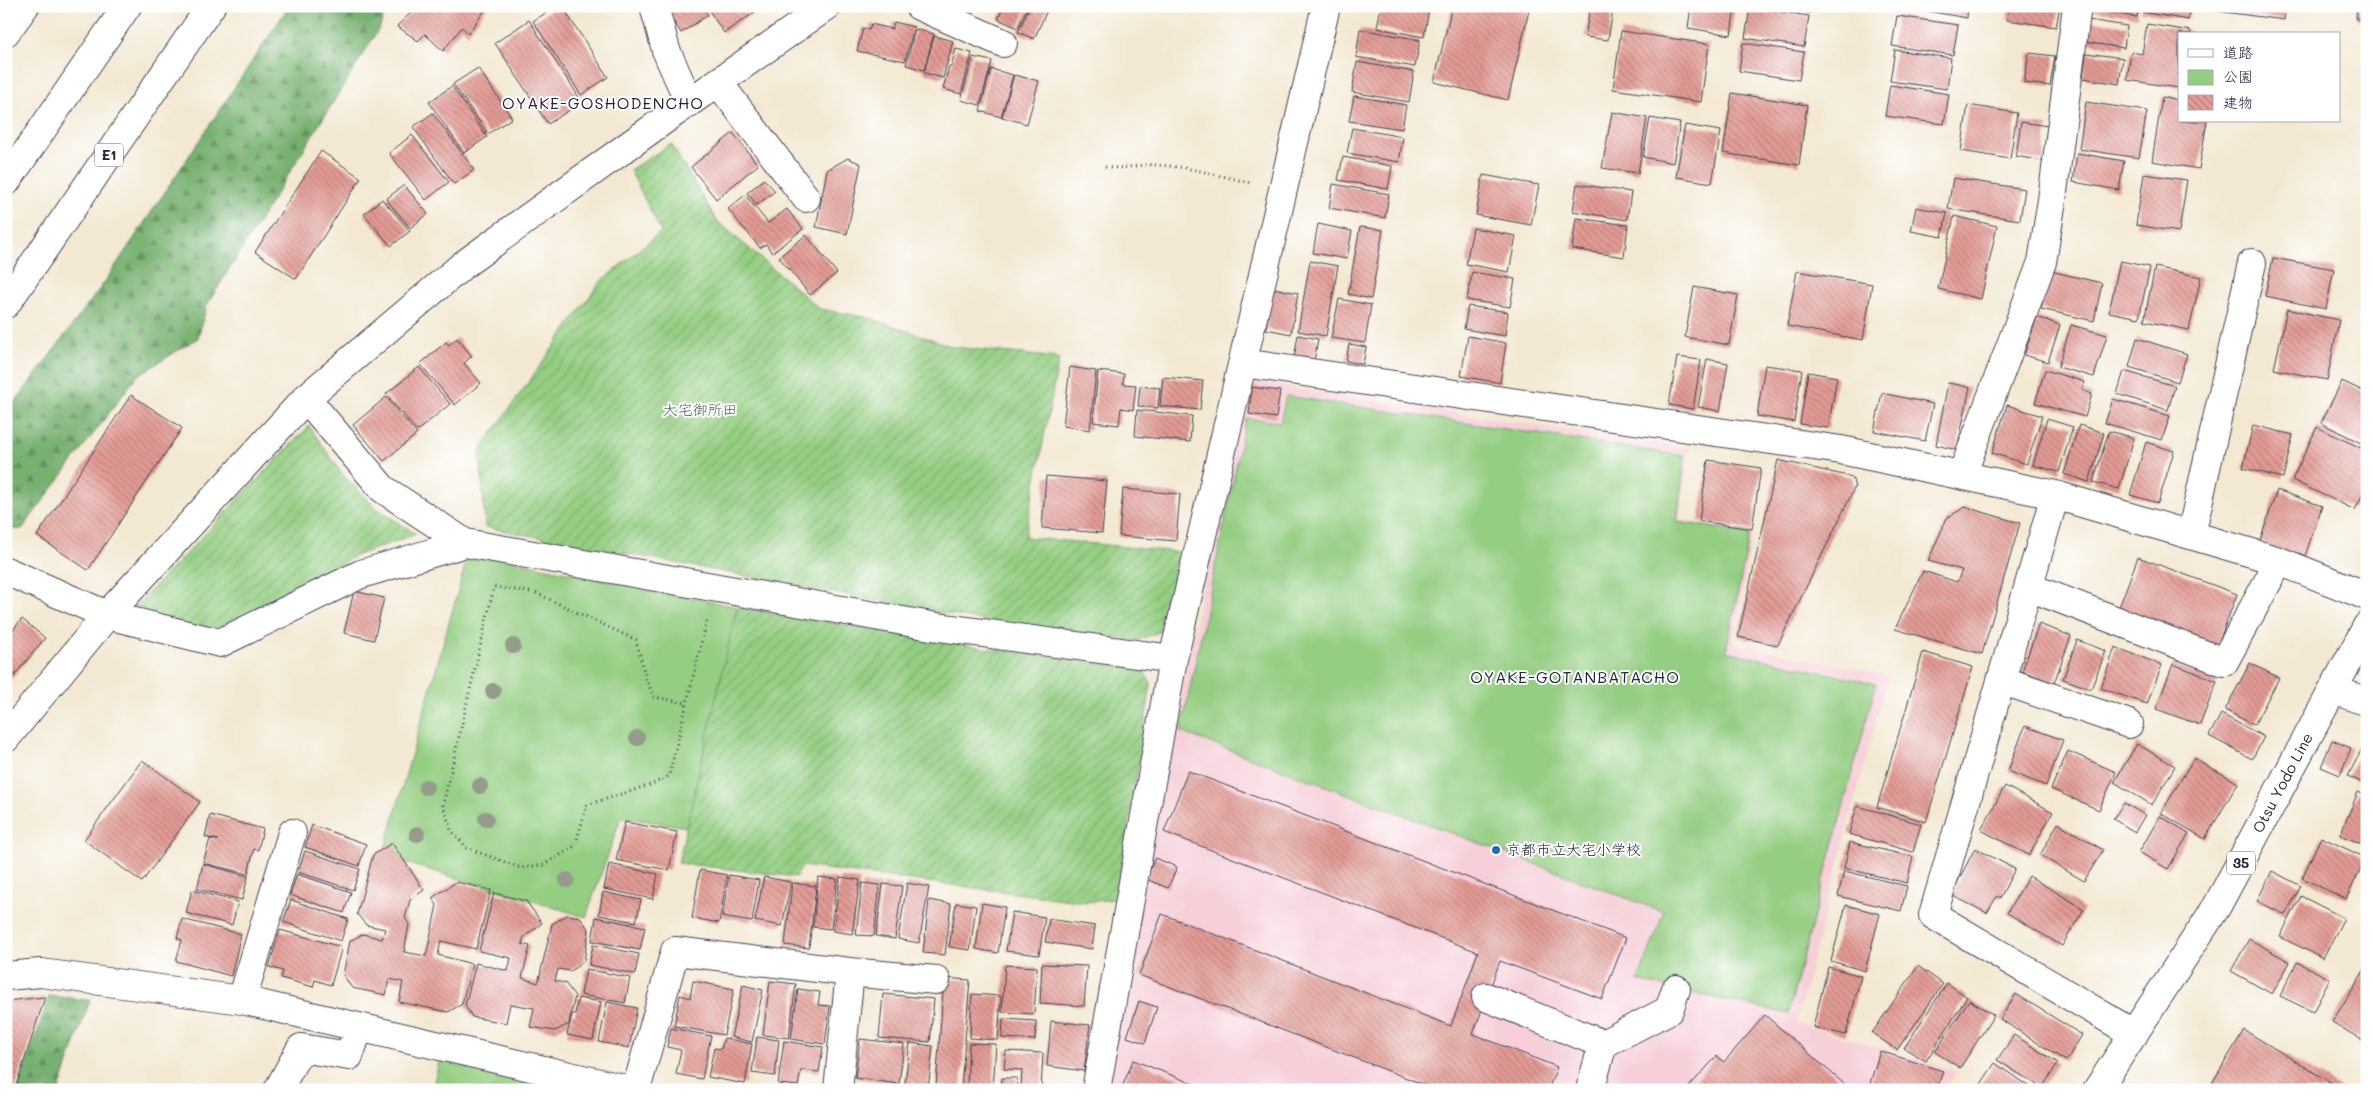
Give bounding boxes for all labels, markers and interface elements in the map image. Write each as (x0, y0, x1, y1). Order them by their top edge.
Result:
legend (2178, 32, 2340, 122)
text: 道路 (2223, 42, 2253, 62)
text: 公園 (2223, 66, 2253, 86)
district label: OYAKE-GOSHODENCHO (502, 92, 704, 113)
text: 建物 (2223, 92, 2253, 112)
road number: E1 (95, 144, 123, 166)
park label: 大宅御所田 (662, 399, 738, 419)
district label: OYAKE-GOTANBATACHO (1470, 666, 1680, 687)
street label: Otsu Yodo Line (2247, 729, 2317, 836)
place label: 京都市立大宅小学校 (1506, 839, 1641, 859)
marker: 京都市立大宅小学校 (1490, 844, 1502, 856)
road number: 35 (2227, 851, 2255, 874)

